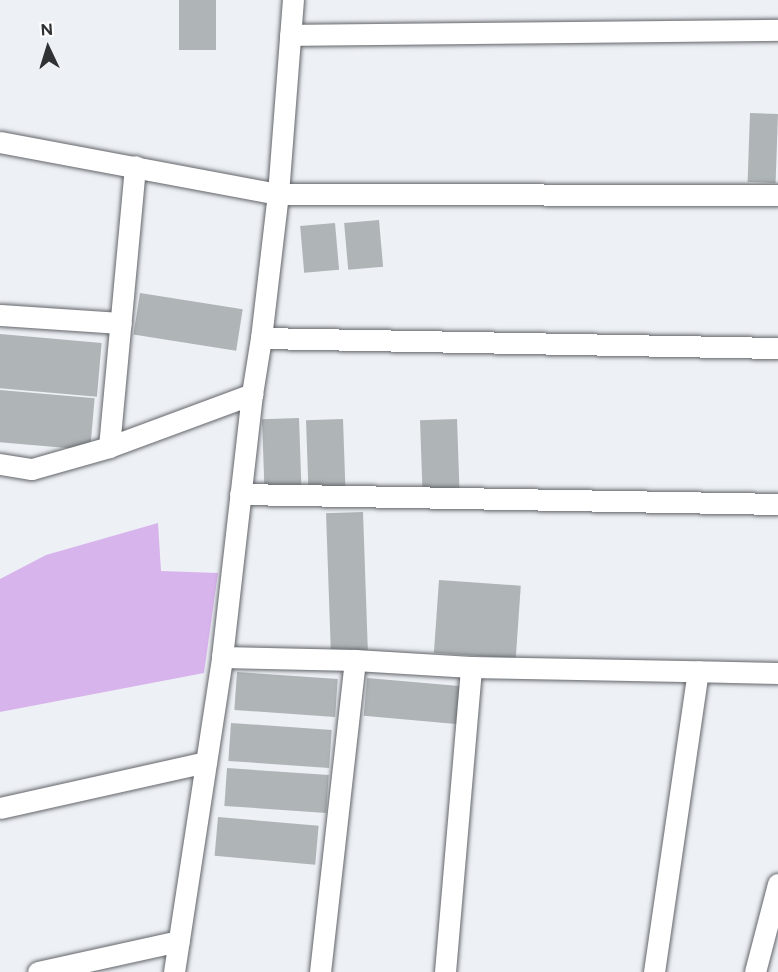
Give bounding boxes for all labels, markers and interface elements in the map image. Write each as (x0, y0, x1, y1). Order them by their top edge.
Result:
north arrow (18, 18, 78, 78)
text: N (40, 20, 54, 39)

